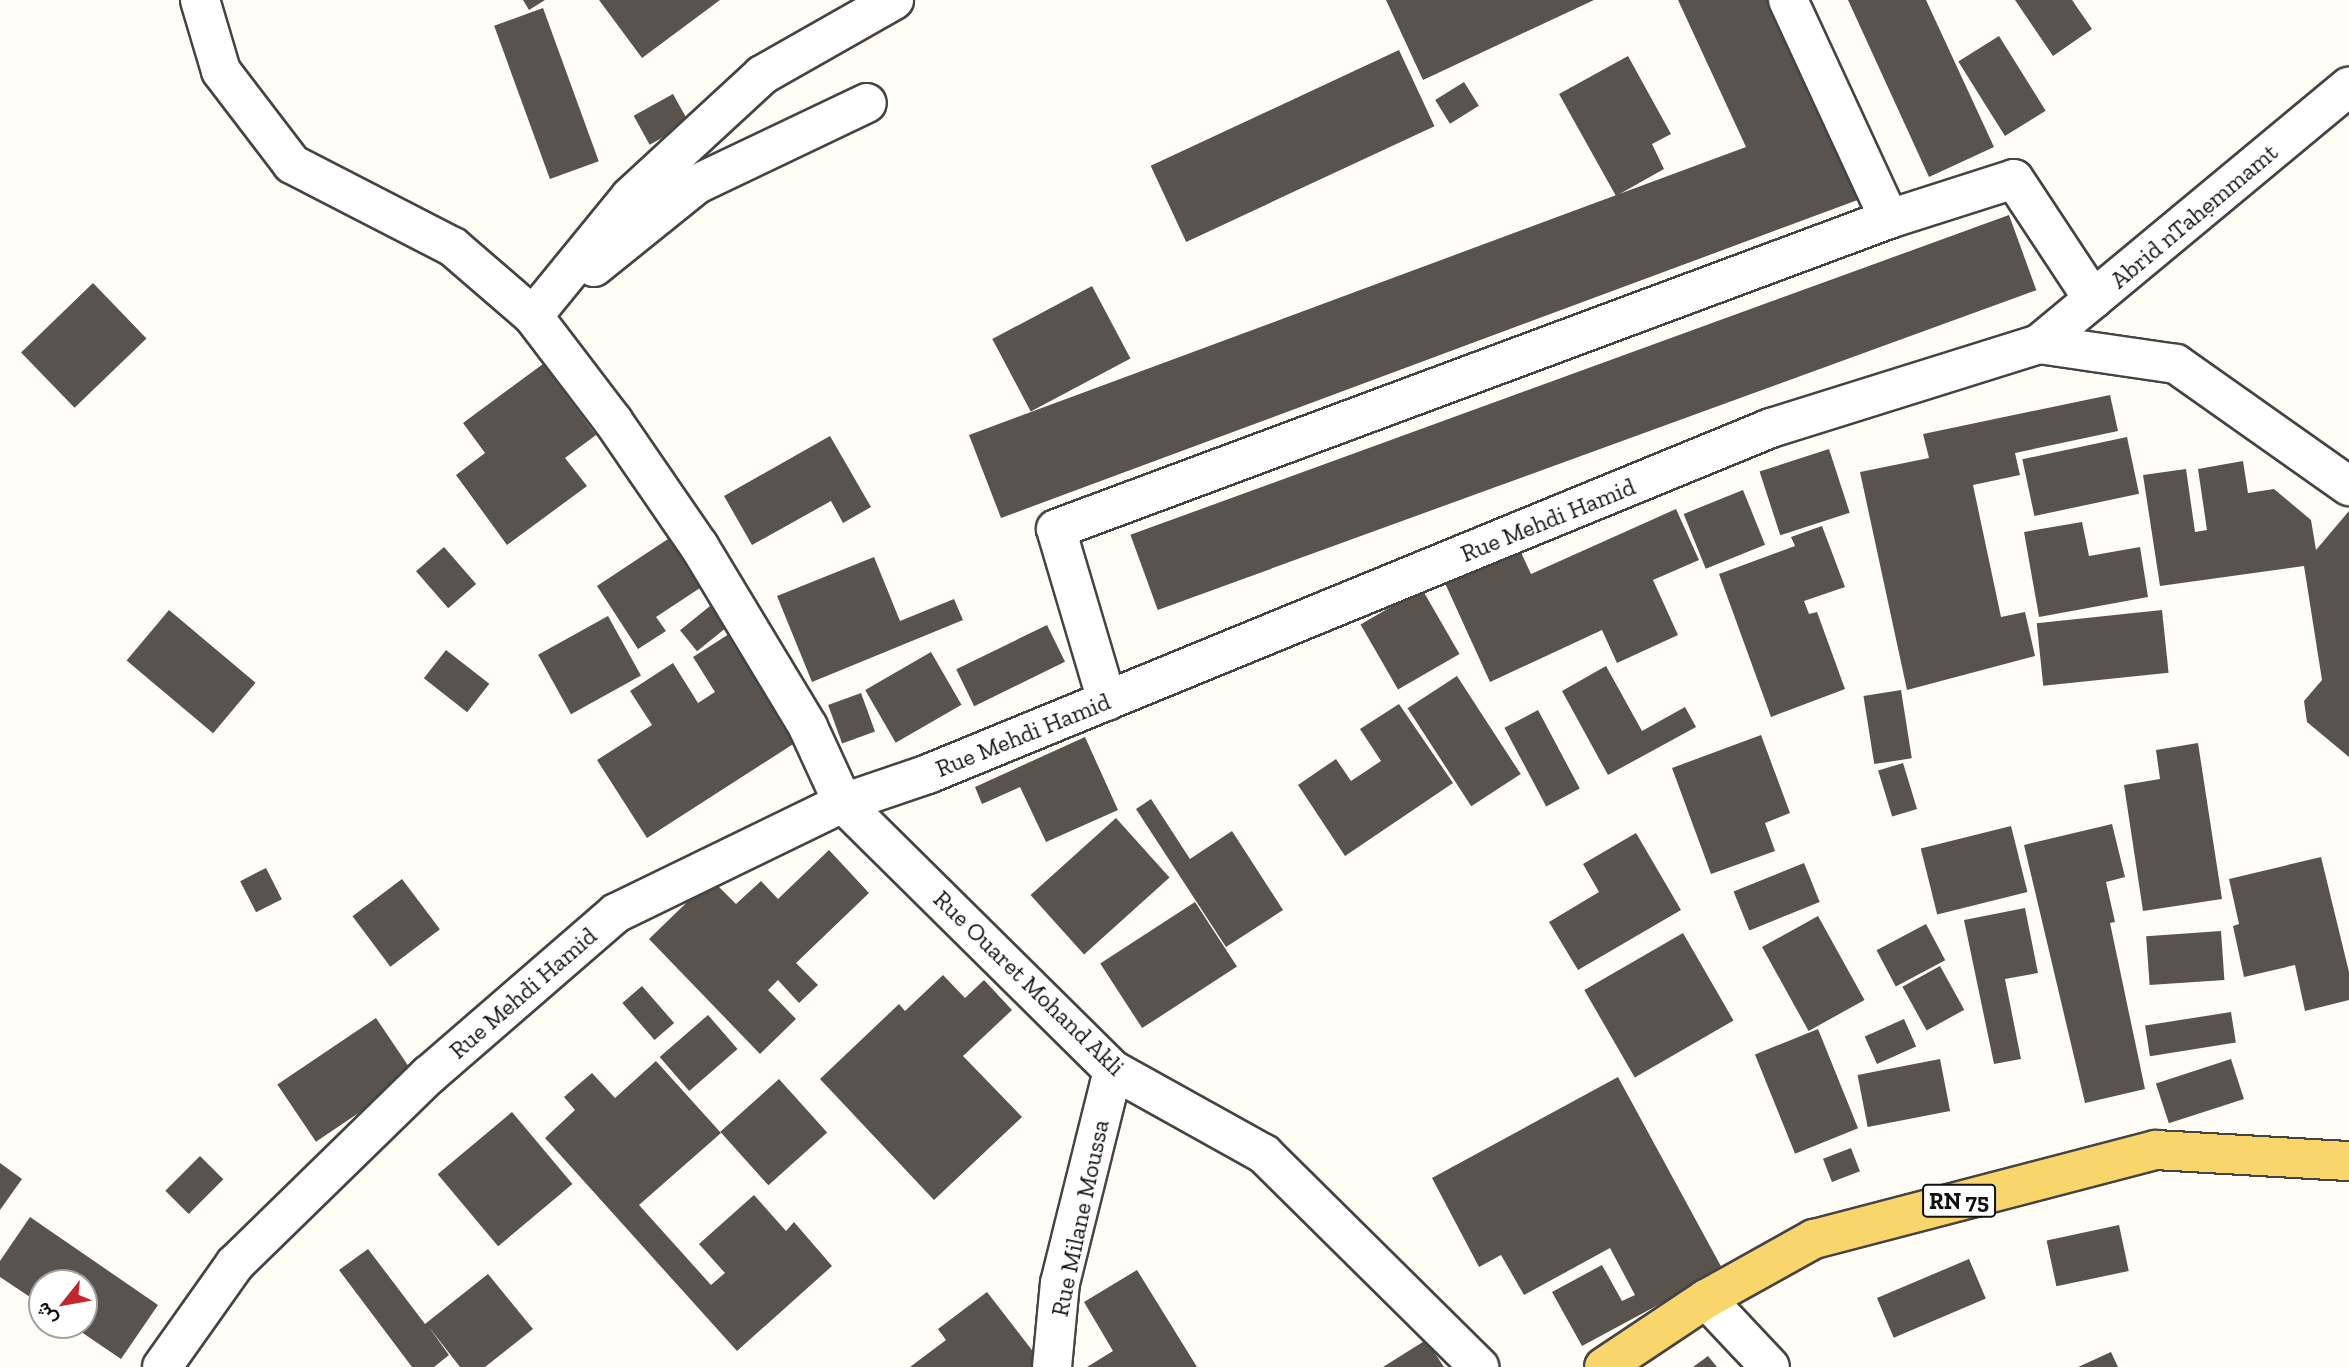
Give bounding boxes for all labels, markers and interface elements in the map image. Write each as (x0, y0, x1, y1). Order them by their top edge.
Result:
street label: Abrid nTaḥemmamt (2105, 138, 2283, 294)
street label: Rue Mehdi Hamid (1456, 472, 1640, 568)
street label: Rue Mehdi Hamid (931, 687, 1115, 783)
street label: Rue Ouaret Mohand Akli (927, 884, 1131, 1082)
street label: Rue Mehdi Hamid (443, 921, 603, 1065)
street label: Rue Milane Moussa (1045, 1117, 1115, 1319)
road number: RN 75 (1920, 1182, 1997, 1220)
north arrow (28, 1269, 98, 1339)
text: ش (31, 1298, 62, 1330)

